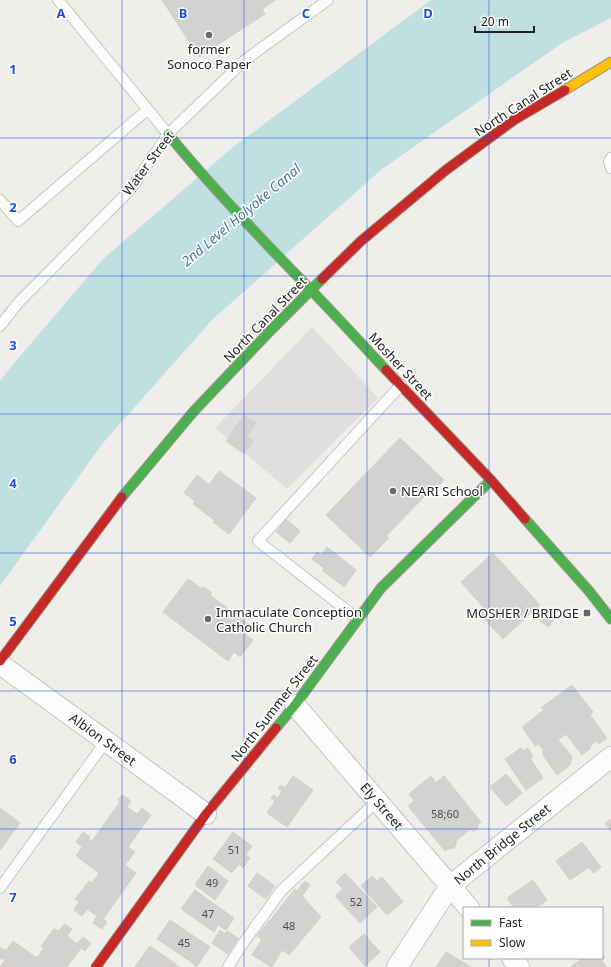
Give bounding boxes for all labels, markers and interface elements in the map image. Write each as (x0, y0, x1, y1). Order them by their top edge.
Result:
text: A (57, 4, 66, 22)
text: B (179, 4, 187, 22)
text: C (302, 4, 310, 22)
text: D (423, 4, 433, 22)
scale bar (475, 8, 534, 34)
text: 20 m (481, 13, 509, 30)
marker: former Sonoco Paper (204, 30, 214, 40)
place label: former Sonoco Paper (167, 40, 252, 73)
text: 1 (9, 60, 17, 78)
street label: North Canal Street (471, 63, 576, 140)
street label: Water Street (118, 127, 178, 199)
water label: 2nd Level Holyoke Canal (177, 159, 305, 270)
text: 2 (9, 198, 17, 216)
street label: North Canal Street (219, 272, 311, 366)
street label: Mosher Street (365, 328, 437, 404)
text: 3 (9, 336, 17, 354)
text: 4 (9, 474, 17, 492)
place label: NEARI School (401, 482, 483, 500)
marker: NEARI School (388, 486, 398, 496)
place label: Immaculate Conception Catholic Church (216, 603, 362, 636)
place label: MOSHER / BRIDGE (466, 604, 579, 622)
marker: MOSHER / BRIDGE (582, 608, 592, 618)
text: 5 (9, 612, 17, 630)
marker: Immaculate Conception Catholic Church (203, 614, 213, 624)
street label: North Summer Street (227, 651, 322, 765)
street label: Albion Street (66, 709, 140, 770)
text: 6 (9, 750, 17, 768)
street label: Ely Street (357, 779, 408, 834)
street label: North Bridge Street (450, 799, 554, 889)
house number: 58;60 (431, 806, 459, 821)
house number: 51 (228, 842, 240, 857)
house number: 49 (206, 875, 218, 890)
text: 7 (9, 888, 17, 906)
house number: 52 (350, 894, 362, 909)
house number: 47 (202, 906, 214, 921)
legend (463, 907, 603, 959)
text: Fast (499, 914, 523, 931)
house number: 48 (283, 918, 295, 933)
text: Slow (499, 934, 526, 951)
house number: 45 (178, 935, 190, 950)

